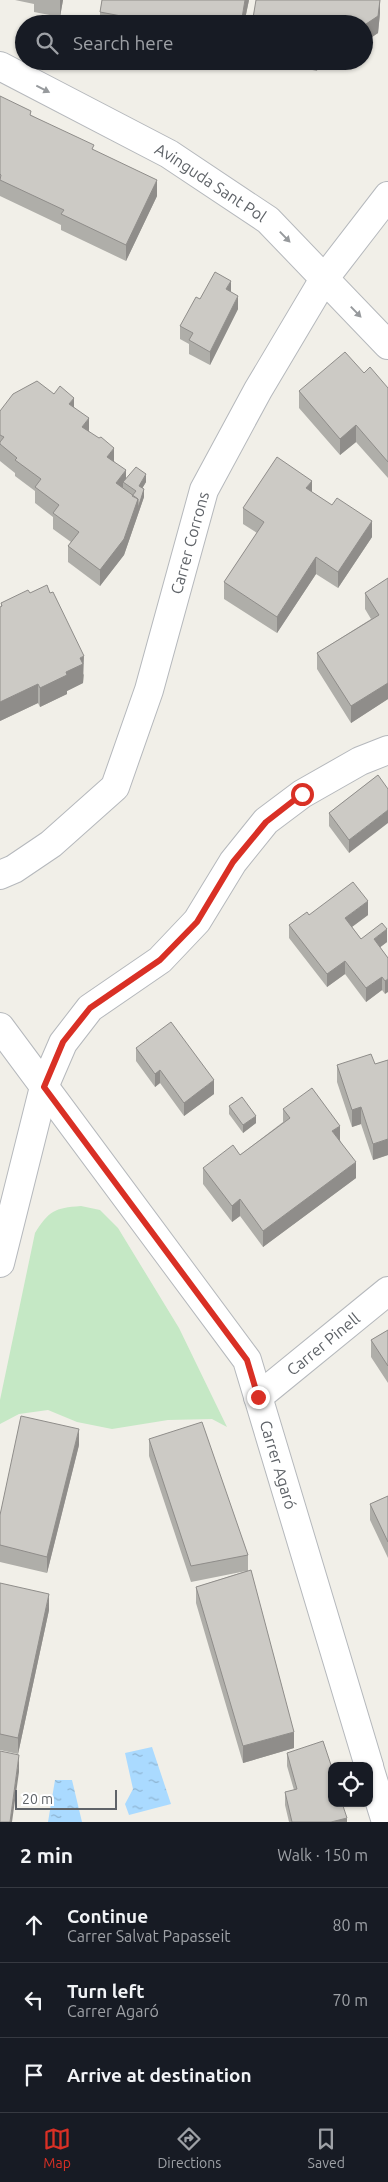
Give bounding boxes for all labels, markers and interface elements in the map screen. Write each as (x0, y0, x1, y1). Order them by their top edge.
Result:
search box (15, 15, 373, 70)
icon: search (33, 29, 61, 57)
text: Search here (73, 32, 173, 54)
one-way arrow (37, 84, 50, 93)
street label: Avinguda Sant Pol (152, 139, 270, 225)
one-way arrow (279, 231, 291, 243)
one-way arrow (350, 306, 362, 318)
street label: Carrer Corrons (167, 490, 212, 596)
route start (291, 783, 314, 806)
street label: Carrer Pinell (283, 1309, 363, 1379)
route end (247, 1386, 270, 1409)
street label: Carrer Agaró (257, 1418, 300, 1511)
map controls (328, 1762, 373, 1807)
button: locate (328, 1762, 373, 1807)
scale bar (15, 1787, 118, 1810)
text: 20 m (22, 1791, 53, 1807)
text: 2 min (20, 1843, 73, 1867)
text: Walk · 150 m (277, 1846, 368, 1864)
text: Continue (67, 1905, 148, 1927)
icon: ahead (20, 1911, 48, 1939)
text: 80 m (332, 1916, 368, 1934)
text: Carrer Salvat Papasseit (67, 1927, 231, 1945)
text: Turn left (67, 1980, 145, 2002)
icon: left (20, 1986, 48, 2014)
text: 70 m (332, 1991, 368, 2009)
text: Carrer Agaró (67, 2002, 159, 2020)
icon: arrive (20, 2061, 48, 2089)
text: Arrive at destination (67, 2064, 252, 2086)
tab: Map (43, 2125, 71, 2171)
tab: Directions (157, 2125, 221, 2171)
tab: Saved (308, 2125, 345, 2171)

